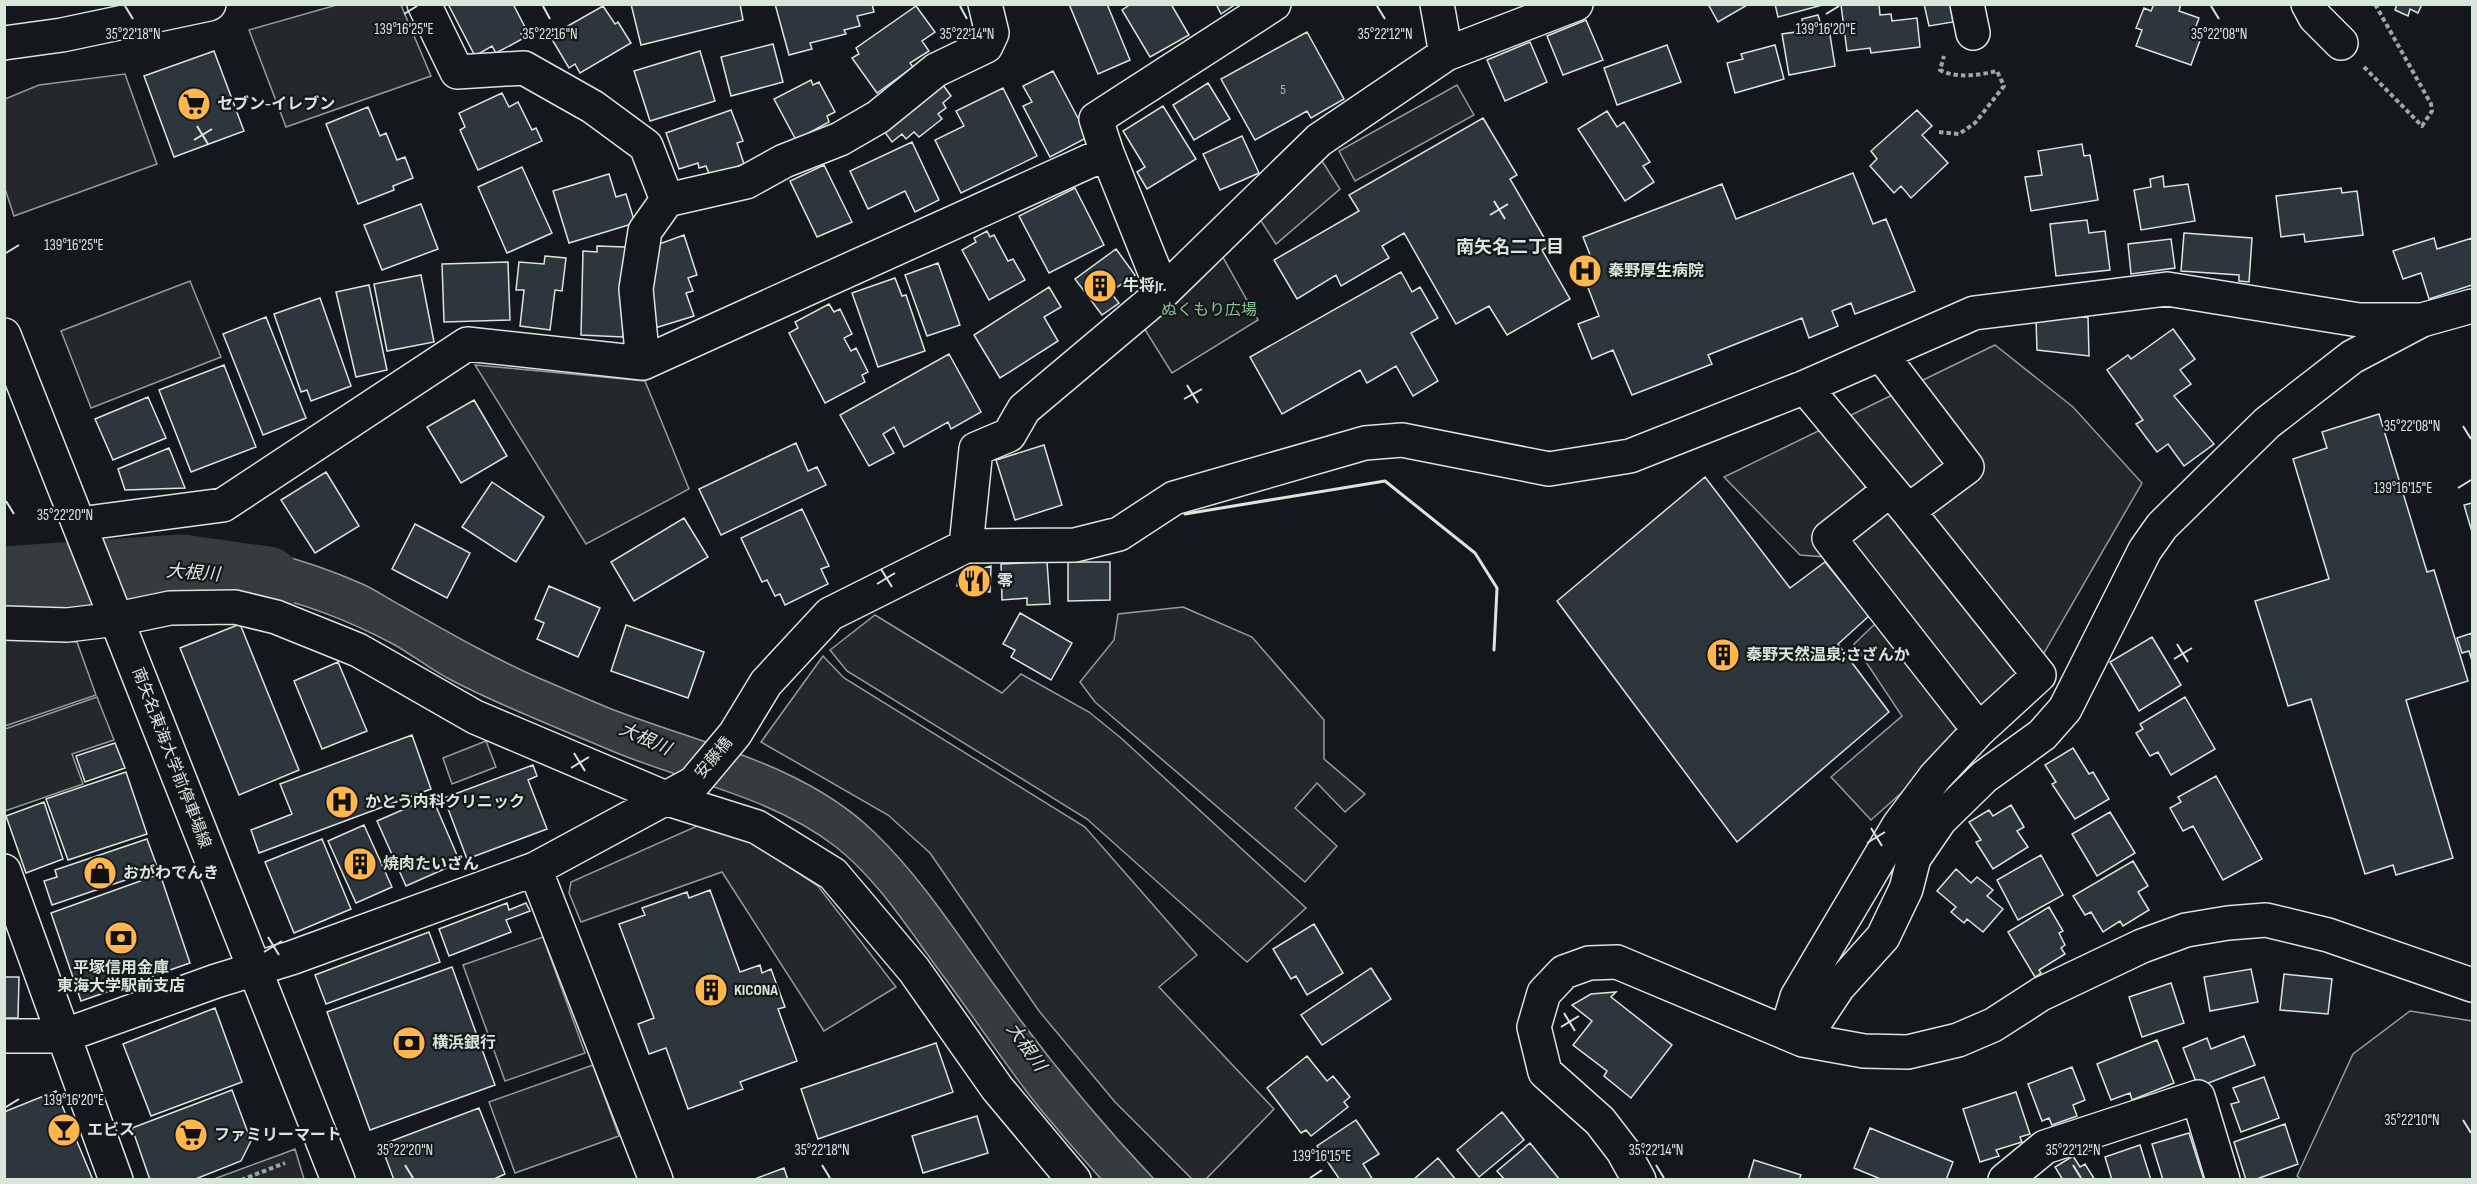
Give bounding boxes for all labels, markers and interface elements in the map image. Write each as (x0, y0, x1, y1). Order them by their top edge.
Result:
text: 139°16'25"E (374, 20, 434, 39)
text: 139°16'20"E (1796, 20, 1856, 39)
text: 35°22'18"N (105, 25, 161, 44)
text: 35°22'16"N (522, 25, 578, 44)
text: 35°22'14"N (939, 25, 995, 44)
text: 35°22'12"N (1357, 25, 1413, 44)
text: 35°22'08"N (2191, 25, 2247, 44)
house number: 5 (1280, 81, 1286, 98)
supermarket icon: セブン-イレブン (176, 86, 212, 122)
place label: セブン-イレブン (217, 95, 335, 114)
text: 139°16'25"E (44, 236, 104, 255)
district label: 南矢名二丁目 (1456, 237, 1564, 258)
hospital icon: 秦野厚生病院 (1567, 253, 1603, 289)
place label: 秦野厚生病院 (1608, 262, 1704, 281)
building icon: 牛将Jr. (1082, 268, 1118, 304)
place label: 牛将Jr. (1123, 277, 1166, 296)
park label: ぬくもり広場 (1161, 301, 1257, 320)
text: 35°22'08"N (2384, 417, 2440, 436)
text: 139°16'15"E (2374, 479, 2432, 498)
text: 35°22'20"N (37, 506, 93, 525)
water label: 大根川 (165, 561, 223, 585)
restaurant icon: 零 (956, 563, 992, 599)
place label: 零 (997, 572, 1013, 591)
building icon: 秦野天然温泉;さざんか (1705, 637, 1741, 673)
place label: 秦野天然温泉;さざんか (1746, 645, 1910, 665)
street label: 南矢名東海大学前停車場線 (128, 665, 214, 851)
water label: 大根川 (616, 718, 676, 760)
street label: 安藤橋 (691, 734, 737, 782)
hospital icon: かとう内科クリニック (324, 784, 360, 820)
place label: かとう内科クリニック (365, 793, 525, 812)
building icon: 焼肉たいざん (342, 846, 378, 882)
shop icon: おがわでんき (82, 855, 118, 891)
place label: 焼肉たいざん (383, 855, 479, 874)
place label: おがわでんき (123, 864, 219, 883)
bank icon: 平塚信用金庫 東海大学駅前支店 (103, 920, 139, 956)
place label: 平塚信用金庫 東海大学駅前支店 (57, 959, 185, 996)
building icon: KICONA (693, 972, 729, 1008)
place label: KICONA (734, 981, 778, 1000)
water label: 大根川 (1002, 1019, 1051, 1077)
bank icon: 横浜銀行 (391, 1025, 427, 1061)
place label: 横浜銀行 (432, 1033, 496, 1053)
text: 139°16'20"E (44, 1091, 104, 1110)
text: 35°22'10"N (2384, 1111, 2440, 1130)
bar icon: エビス (46, 1112, 82, 1148)
supermarket icon: ファミリーマート (173, 1117, 209, 1153)
place label: エビス (87, 1121, 135, 1140)
place label: ファミリーマート (214, 1126, 342, 1145)
text: 35°22'20"N (377, 1141, 433, 1160)
text: 35°22'18"N (794, 1141, 850, 1160)
text: 35°22'14"N (1628, 1141, 1684, 1160)
text: 35°22'12"N (2045, 1141, 2101, 1160)
text: 139°16'15"E (1293, 1147, 1351, 1166)

